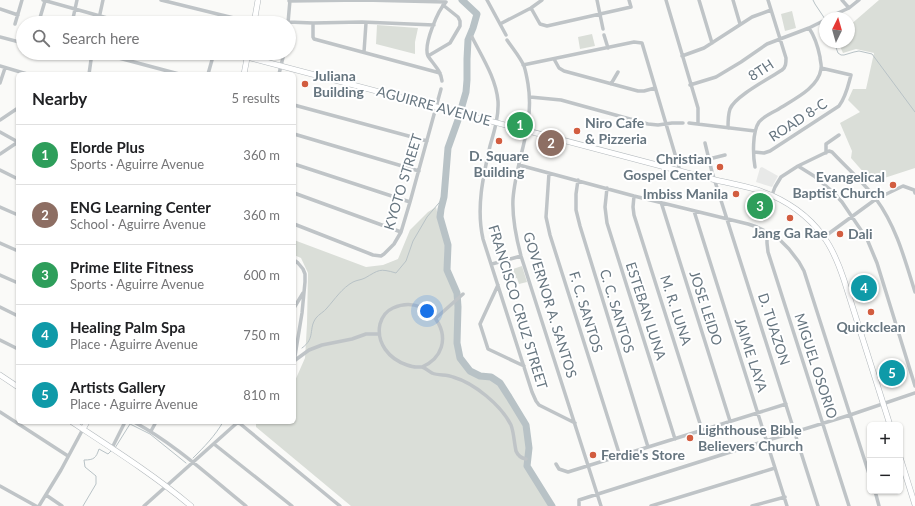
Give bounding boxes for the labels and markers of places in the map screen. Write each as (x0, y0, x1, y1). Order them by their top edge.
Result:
place label: Juliana Building (313, 67, 364, 100)
marker: Juliana Building (300, 79, 310, 89)
pin: 1 (507, 110, 533, 140)
place label: Niro Cafe & Pizzeria (585, 114, 647, 147)
marker: Niro Cafe & Pizzeria (572, 126, 582, 136)
pin: 2 (538, 128, 564, 158)
marker: D. Square Building (494, 136, 504, 146)
place label: D. Square Building (469, 147, 530, 180)
place label: Christian Gospel Center (623, 150, 713, 183)
marker: Christian Gospel Center (715, 162, 725, 172)
place label: Evangelical Baptist Church (792, 168, 885, 201)
marker: Evangelical Baptist Church (888, 180, 898, 190)
place label: Imbiss Manila (643, 185, 728, 202)
marker: Imbiss Manila (731, 189, 741, 199)
pin: 3 (747, 191, 773, 221)
marker: Jang Ga Rae (785, 213, 795, 223)
place label: Jang Ga Rae (752, 224, 828, 241)
place label: Dali (848, 225, 873, 242)
marker: Dali (835, 229, 845, 239)
pin: 4 (851, 273, 877, 303)
marker: Quickclean (866, 307, 876, 317)
place label: Quickclean (836, 318, 906, 335)
pin: 5 (879, 358, 905, 388)
place label: Lighthouse Bible Believers Church (698, 421, 803, 454)
marker: Lighthouse Bible Believers Church (685, 433, 695, 443)
place label: Ferdie's Store (601, 446, 685, 463)
marker: Ferdie's Store (588, 450, 598, 460)

